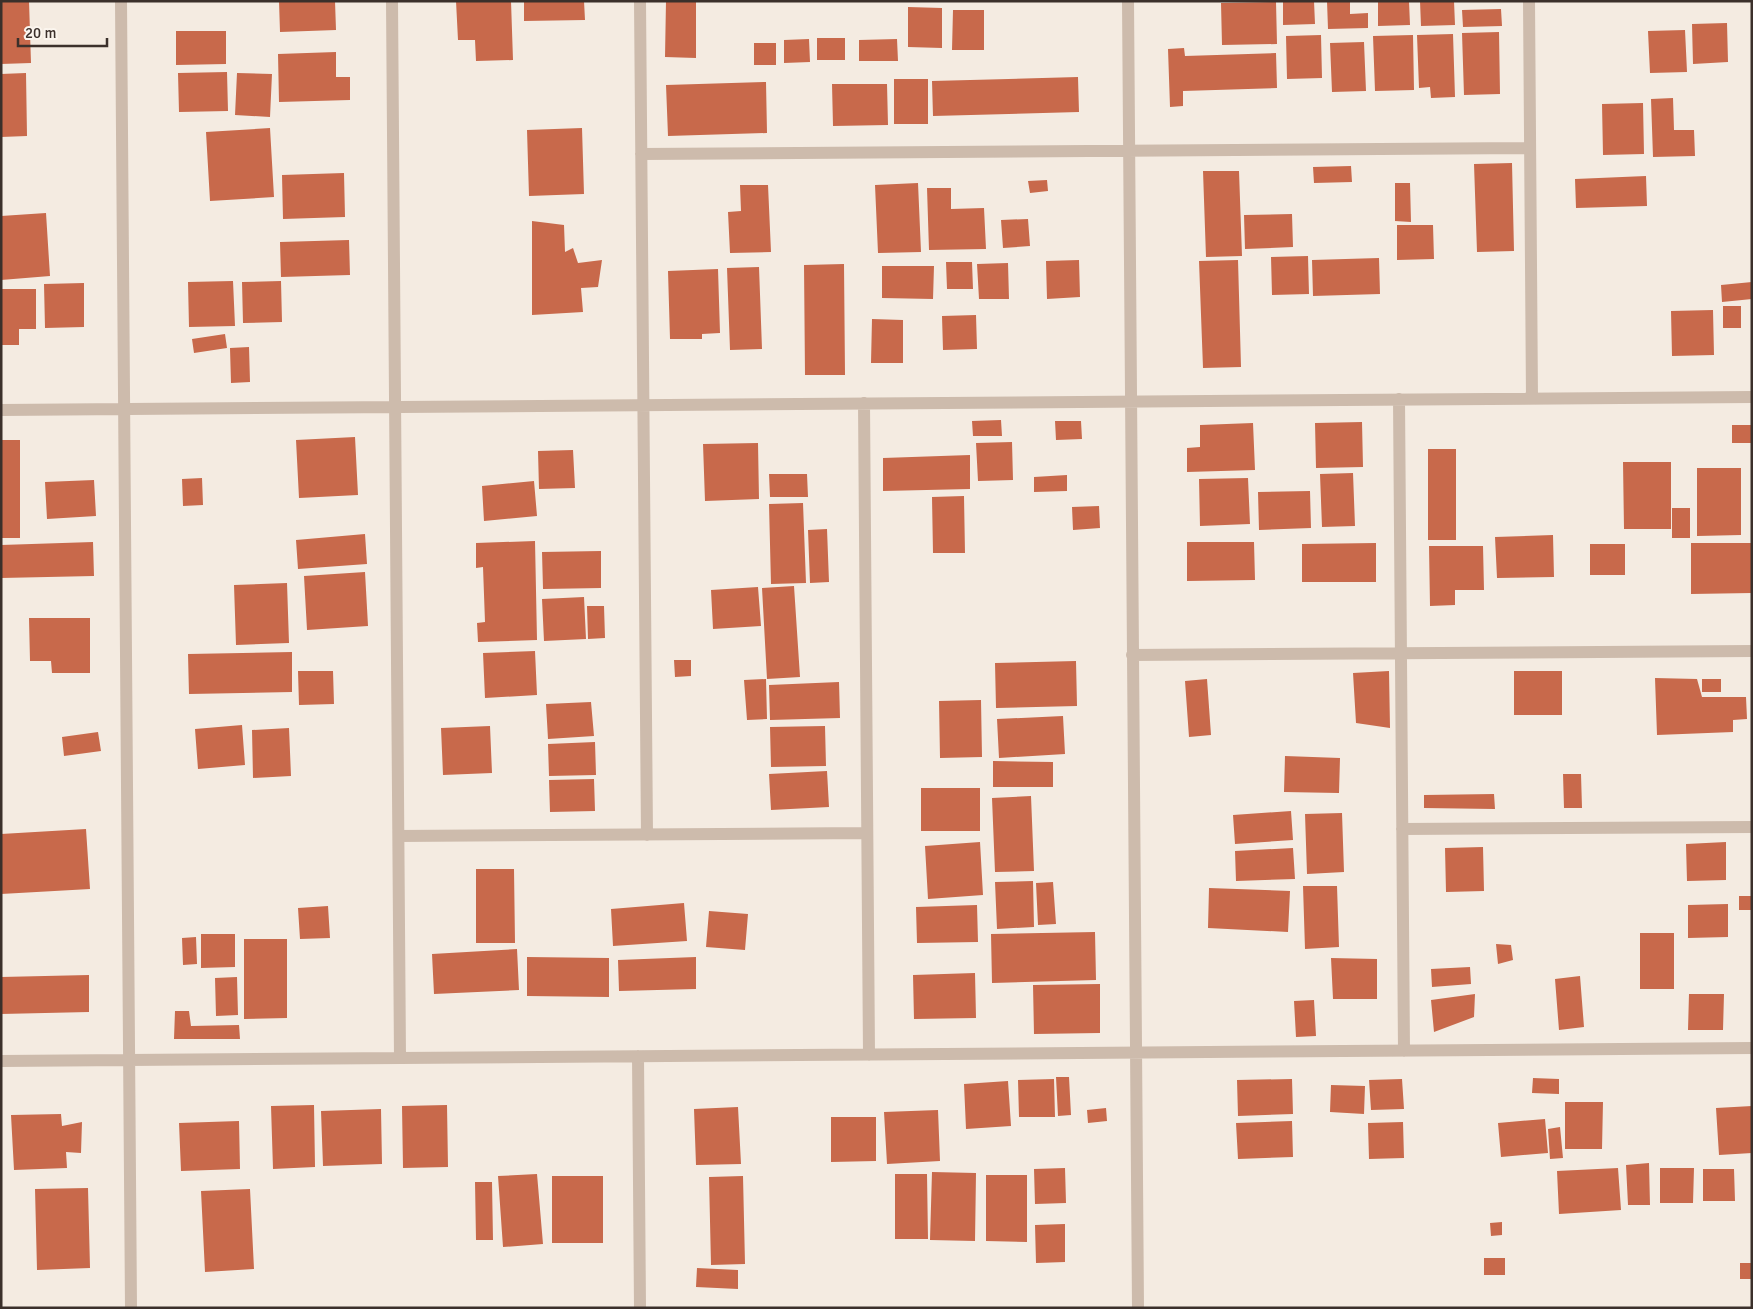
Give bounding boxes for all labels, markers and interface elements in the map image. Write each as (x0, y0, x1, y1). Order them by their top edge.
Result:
scale bar (18, 15, 106, 47)
text: 20 m (25, 24, 56, 42)

